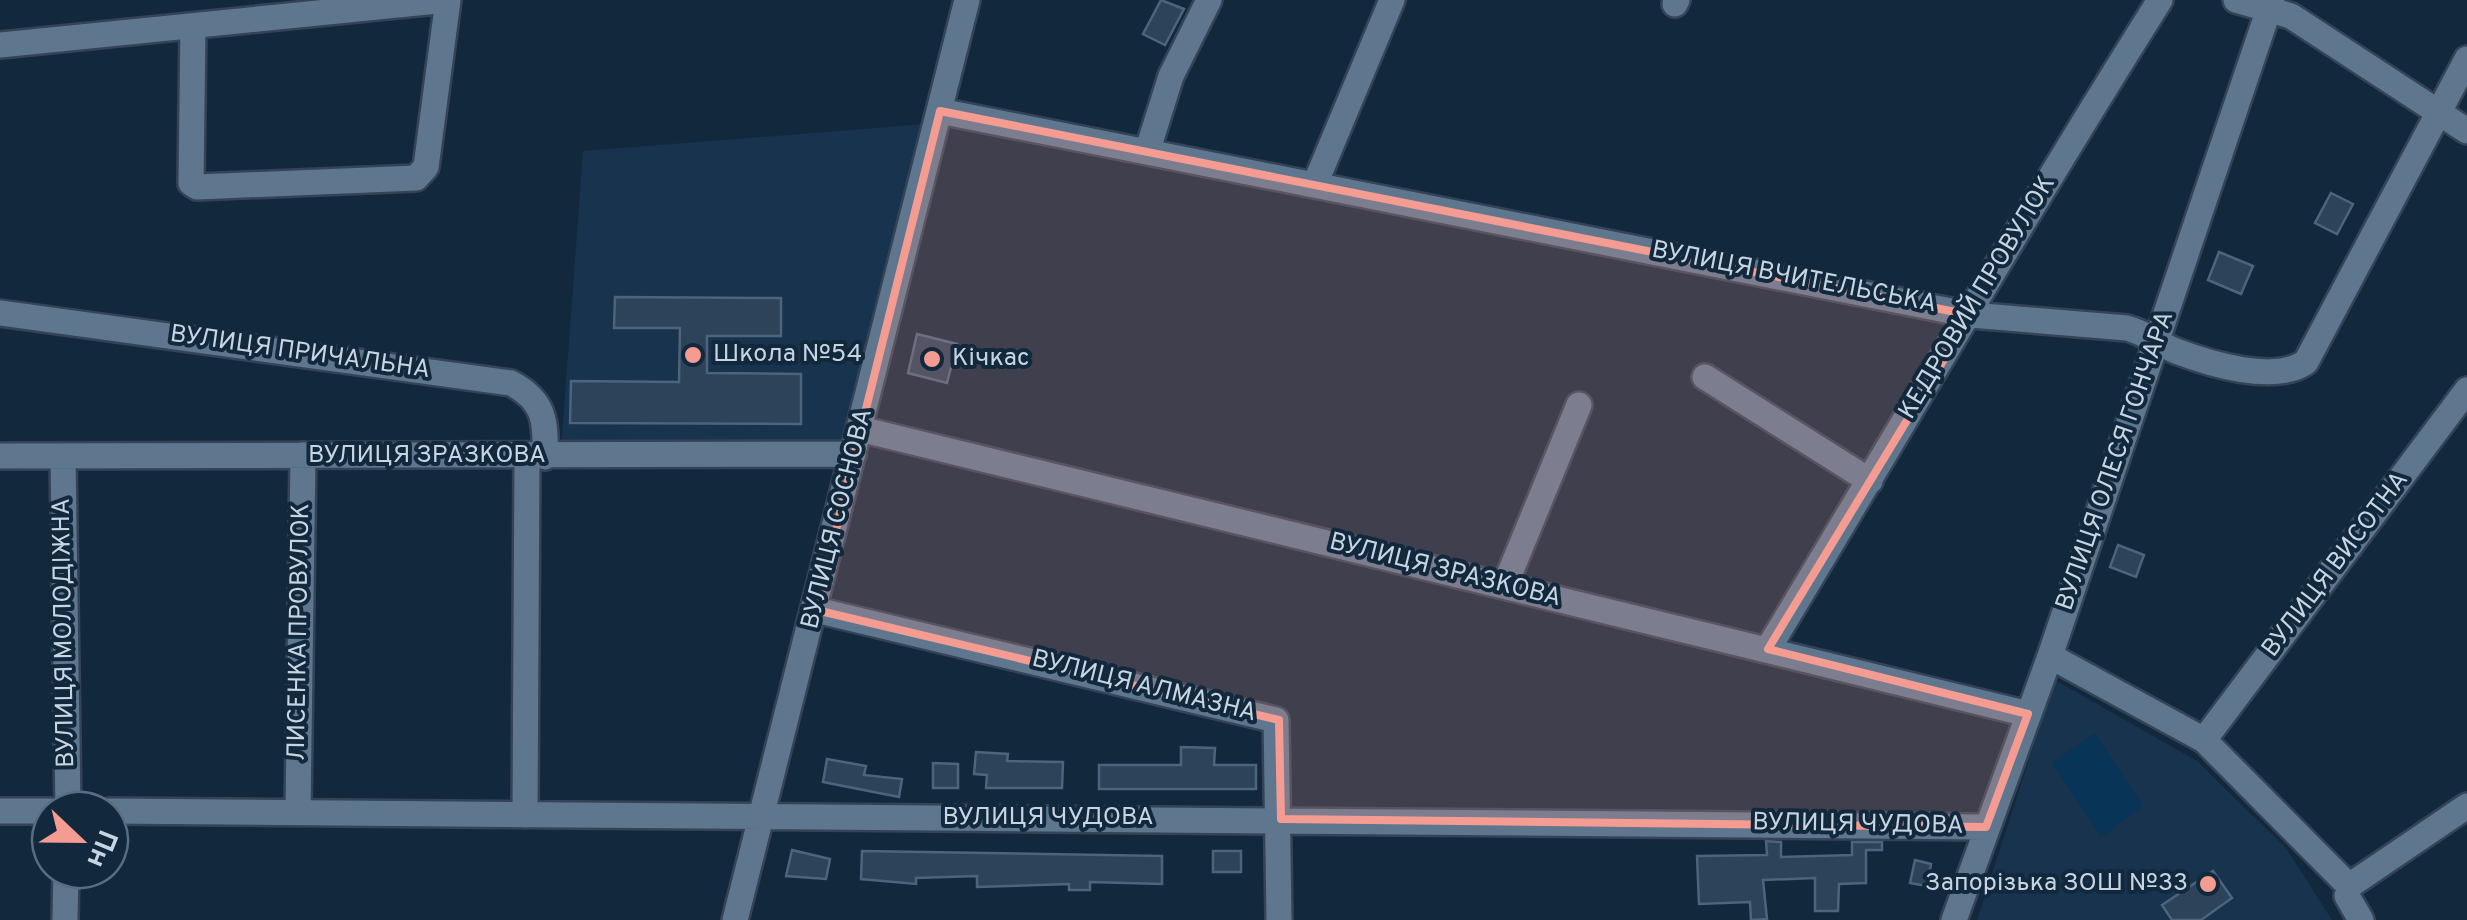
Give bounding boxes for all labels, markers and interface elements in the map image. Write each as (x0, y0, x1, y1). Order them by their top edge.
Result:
street label: КЕДРОВИЙ ПРОВУЛОК (1892, 170, 2064, 426)
street label: ВУЛИЦЯ ВЧИТЕЛЬСЬКА (1649, 235, 1939, 321)
street label: ВУЛИЦЯ ОЛЕСЯ ГОНЧАРА (2050, 307, 2182, 615)
street label: ВУЛИЦЯ ПРИЧАЛЬНА (168, 319, 432, 387)
place label: Школа №54 (713, 339, 862, 371)
place label: Кічкас (952, 343, 1030, 375)
marker: Школа №54 (682, 344, 704, 366)
marker: Кічкас (921, 348, 943, 370)
street label: ВУЛИЦЯ СОСНОВА (795, 405, 881, 633)
street label: ВУЛИЦЯ ЗРАЗКОВА (308, 440, 546, 472)
street label: ВУЛИЦЯ ВИСОТНА (2256, 466, 2416, 664)
street label: ВУЛИЦЯ МОЛОДІЖНА (47, 498, 83, 768)
street label: ЛИСЕНКА ПРОВУЛОК (282, 503, 318, 761)
street label: ВУЛИЦЯ ЗРАЗКОВА (1326, 527, 1564, 615)
street label: ВУЛИЦЯ АЛМАЗНА (1028, 644, 1260, 730)
north arrow (30, 790, 130, 890)
street label: ВУЛИЦЯ ЧУДОВА (942, 802, 1154, 834)
street label: ВУЛИЦЯ ЧУДОВА (1752, 807, 1964, 843)
text: Пн (77, 824, 124, 872)
place label: Запорізька ЗОШ №33 (1925, 868, 2188, 900)
marker: Запорізька ЗОШ №33 (2197, 873, 2219, 895)

